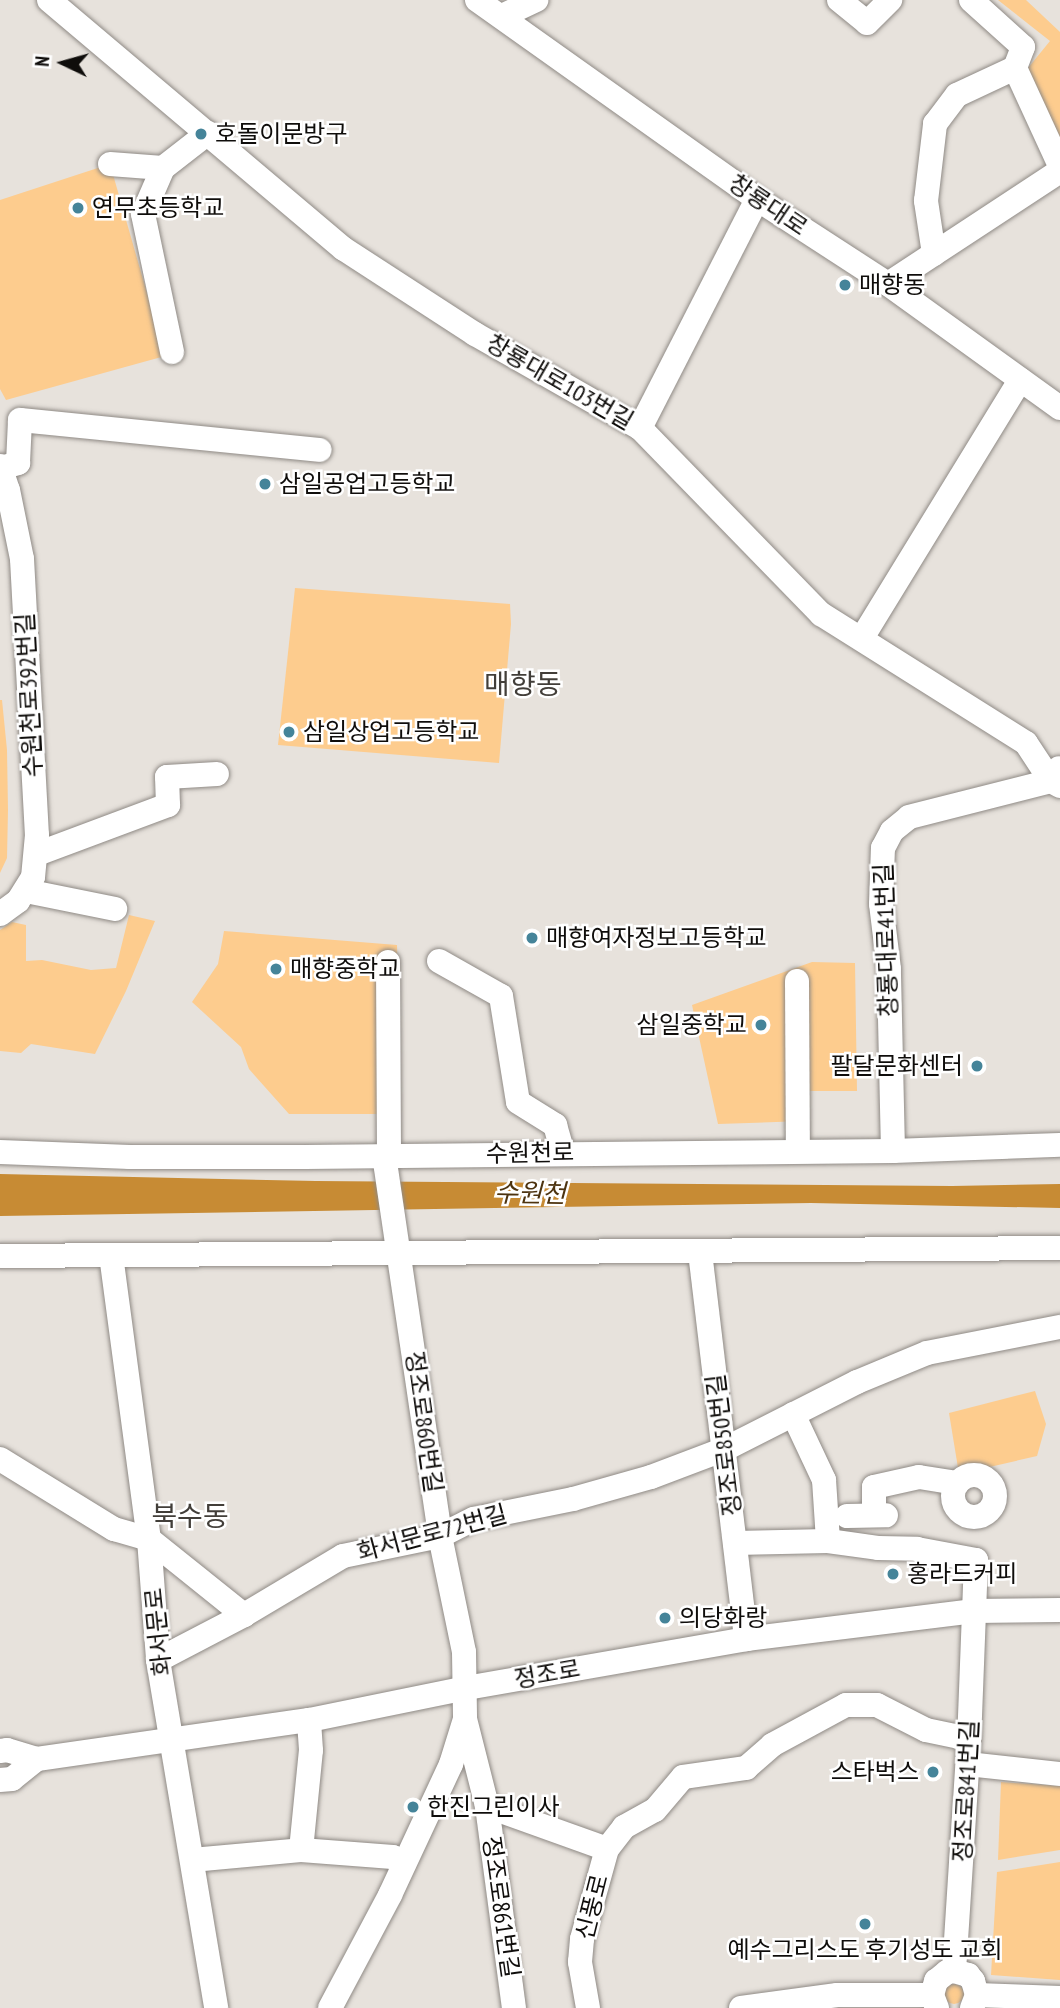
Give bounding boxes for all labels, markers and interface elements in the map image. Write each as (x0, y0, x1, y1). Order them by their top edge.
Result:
north arrow (28, 28, 98, 98)
text: N (30, 55, 54, 67)
place label: 호돌이문방구 (215, 120, 347, 148)
marker: 호돌이문방구 (193, 126, 209, 142)
street label: 창룡대로 (723, 168, 813, 242)
place label: 연무초등학교 (92, 194, 224, 222)
marker: 연무초등학교 (70, 200, 86, 216)
place label: 매향동 (859, 271, 925, 299)
marker: 매향동 (837, 277, 853, 293)
street label: 창룡대로103번길 (481, 328, 639, 436)
place label: 삼일공업고등학교 (279, 470, 456, 498)
marker: 삼일공업고등학교 (257, 476, 273, 492)
street label: 수원천로392번길 (10, 612, 48, 778)
district label: 매향동 (484, 667, 562, 701)
place label: 삼일상업고등학교 (303, 718, 480, 746)
marker: 삼일상업고등학교 (281, 724, 297, 740)
street label: 창룡대로41번길 (869, 863, 903, 1017)
place label: 매향여자정보고등학교 (546, 924, 767, 952)
marker: 매향여자정보고등학교 (524, 930, 540, 946)
place label: 매향중학교 (290, 955, 400, 983)
marker: 매향중학교 (268, 961, 284, 977)
place label: 삼일중학교 (637, 1011, 747, 1039)
marker: 삼일중학교 (753, 1017, 769, 1033)
place label: 팔달문화센터 (831, 1052, 963, 1080)
marker: 팔달문화센터 (969, 1058, 985, 1074)
street label: 수원천로 (486, 1138, 574, 1168)
water label: 수원천 (494, 1177, 566, 1209)
street label: 정조로860번길 (400, 1349, 448, 1495)
street label: 정조로850번길 (701, 1372, 747, 1518)
district label: 북수동 (151, 1499, 229, 1533)
street label: 화서문로72번길 (354, 1499, 510, 1567)
place label: 홍라드커피 (907, 1560, 1017, 1588)
marker: 홍라드커피 (885, 1566, 901, 1582)
street label: 화서문로 (139, 1587, 177, 1677)
place label: 의당화랑 (679, 1604, 767, 1632)
marker: 의당화랑 (657, 1610, 673, 1626)
street label: 정조로 (512, 1654, 582, 1694)
street label: 정조로841번길 (948, 1719, 984, 1863)
place label: 스타벅스 (831, 1758, 919, 1786)
marker: 스타벅스 (925, 1764, 941, 1780)
place label: 한진그린이사 (427, 1793, 559, 1821)
marker: 한진그린이사 (405, 1799, 421, 1815)
street label: 정조로861번길 (477, 1834, 525, 1980)
street label: 신풍로 (570, 1871, 614, 1943)
marker: 예수그리스도 후기성도 교회 (857, 1916, 873, 1932)
place label: 예수그리스도 후기성도 교회 (727, 1936, 1003, 1964)

